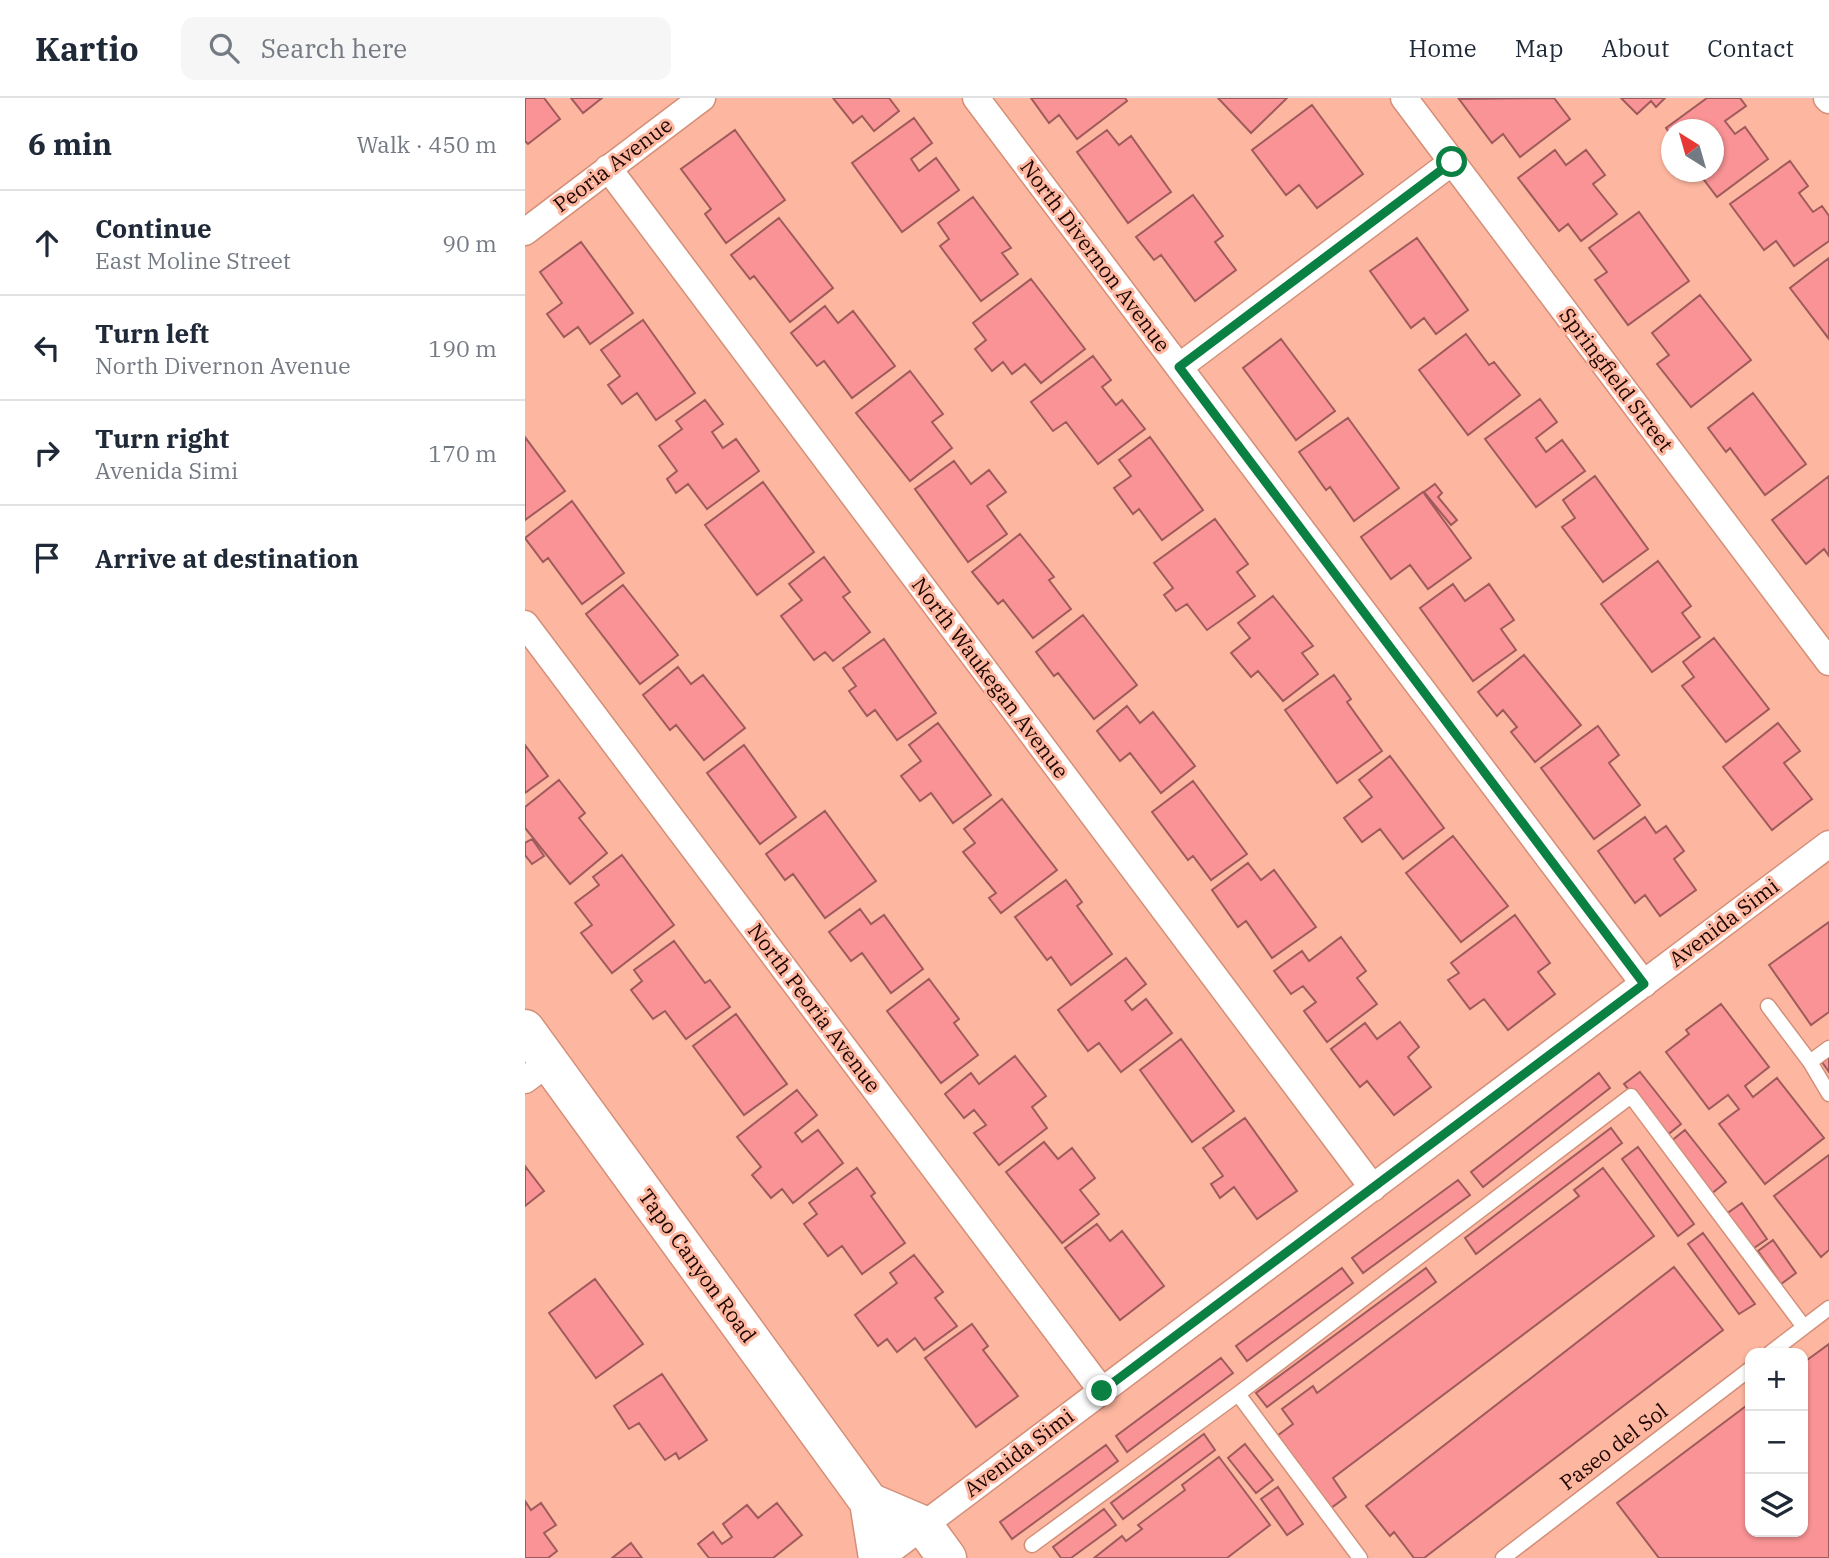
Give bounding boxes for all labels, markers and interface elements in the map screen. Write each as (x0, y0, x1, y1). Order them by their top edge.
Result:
search box (181, 17, 671, 80)
text: Kartio (35, 27, 139, 70)
icon: search (205, 29, 243, 67)
text: Search here (261, 31, 407, 65)
text: Home (1409, 32, 1477, 64)
text: Map (1515, 32, 1563, 64)
text: About (1601, 32, 1669, 64)
text: Contact (1707, 32, 1794, 64)
street label: Peoria Avenue (547, 110, 677, 218)
north arrow (1661, 119, 1724, 182)
text: 6 min (28, 124, 112, 163)
text: Walk · 450 m (356, 129, 497, 159)
route start (1436, 146, 1467, 177)
street label: North Divernon Avenue (1014, 154, 1177, 357)
text: Continue (95, 211, 212, 245)
icon: ahead (28, 224, 66, 262)
text: 90 m (442, 228, 497, 258)
text: East Moline Street (95, 245, 291, 275)
street label: Springfield Street (1553, 302, 1680, 457)
text: Turn left (95, 316, 209, 350)
icon: left (28, 329, 66, 367)
text: 190 m (428, 333, 497, 363)
text: North Divernon Avenue (95, 350, 351, 380)
text: Turn right (95, 421, 229, 455)
icon: right (28, 434, 66, 472)
text: 170 m (428, 438, 497, 468)
text: Avenida Simi (95, 455, 238, 485)
icon: arrive (28, 539, 66, 577)
text: Arrive at destination (95, 541, 359, 575)
street label: North Waukegan Avenue (906, 571, 1076, 783)
street label: Avenida Simi (1663, 872, 1784, 973)
street label: North Peoria Avenue (742, 917, 888, 1098)
street label: Tapo Canyon Road (633, 1183, 763, 1348)
map controls (1745, 1348, 1808, 1537)
button: + (1745, 1348, 1808, 1411)
route end (1086, 1375, 1117, 1406)
street label: Paseo del Sol (1554, 1396, 1673, 1496)
street label: Avenida Simi (958, 1402, 1079, 1503)
button: − (1745, 1411, 1808, 1474)
button: layers (1745, 1474, 1808, 1537)

